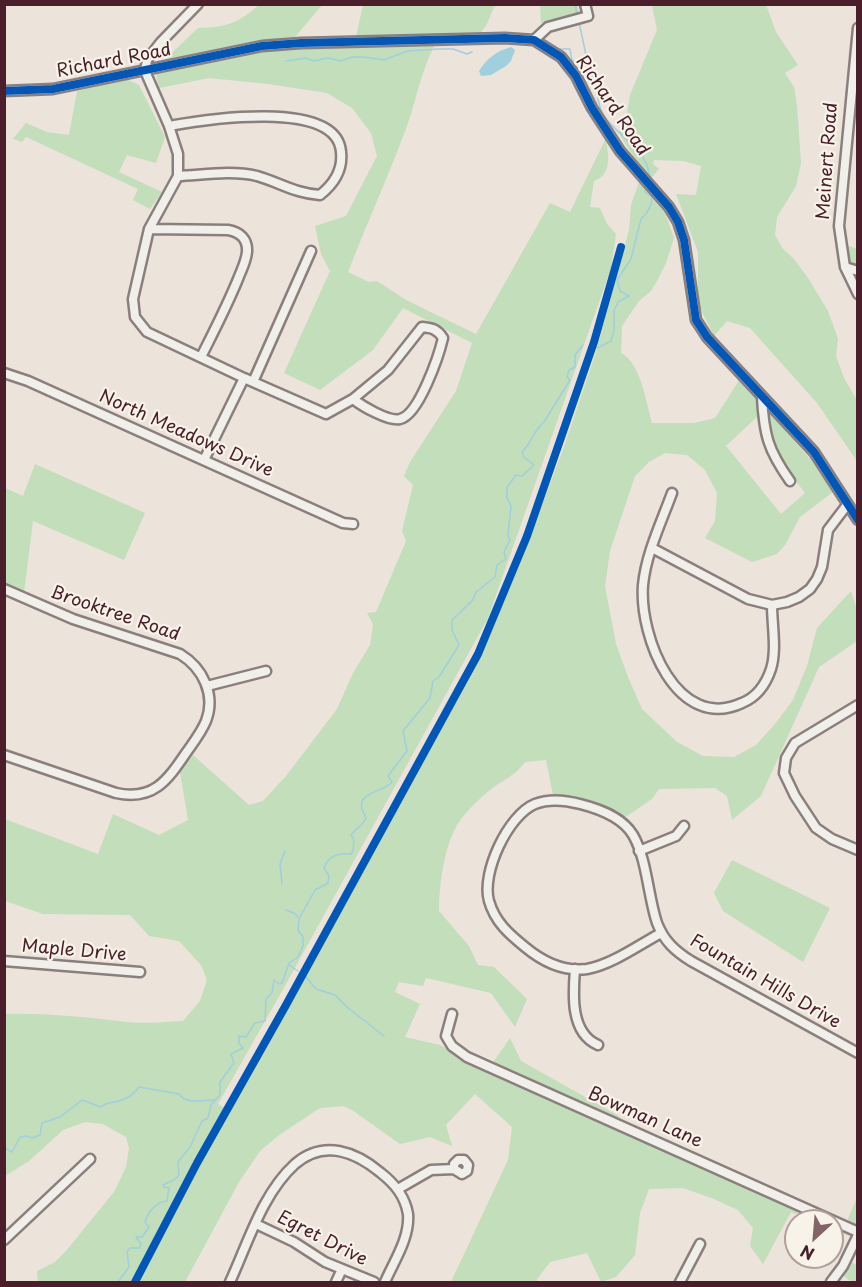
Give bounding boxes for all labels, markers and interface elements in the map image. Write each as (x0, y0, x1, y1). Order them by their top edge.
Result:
street label: Richard Road (55, 39, 173, 83)
street label: Richard Road (571, 52, 653, 160)
street label: Meinert Road (813, 102, 843, 220)
street label: North Meadows Drive (96, 386, 276, 482)
street label: Brooktree Road (47, 582, 183, 646)
street label: Fountain Hills Drive (686, 930, 844, 1034)
street label: Maple Drive (21, 936, 127, 966)
street label: Bowman Lane (584, 1083, 706, 1153)
street label: Egret Drive (273, 1207, 371, 1271)
north arrow (784, 1209, 844, 1269)
text: N (796, 1240, 818, 1267)

